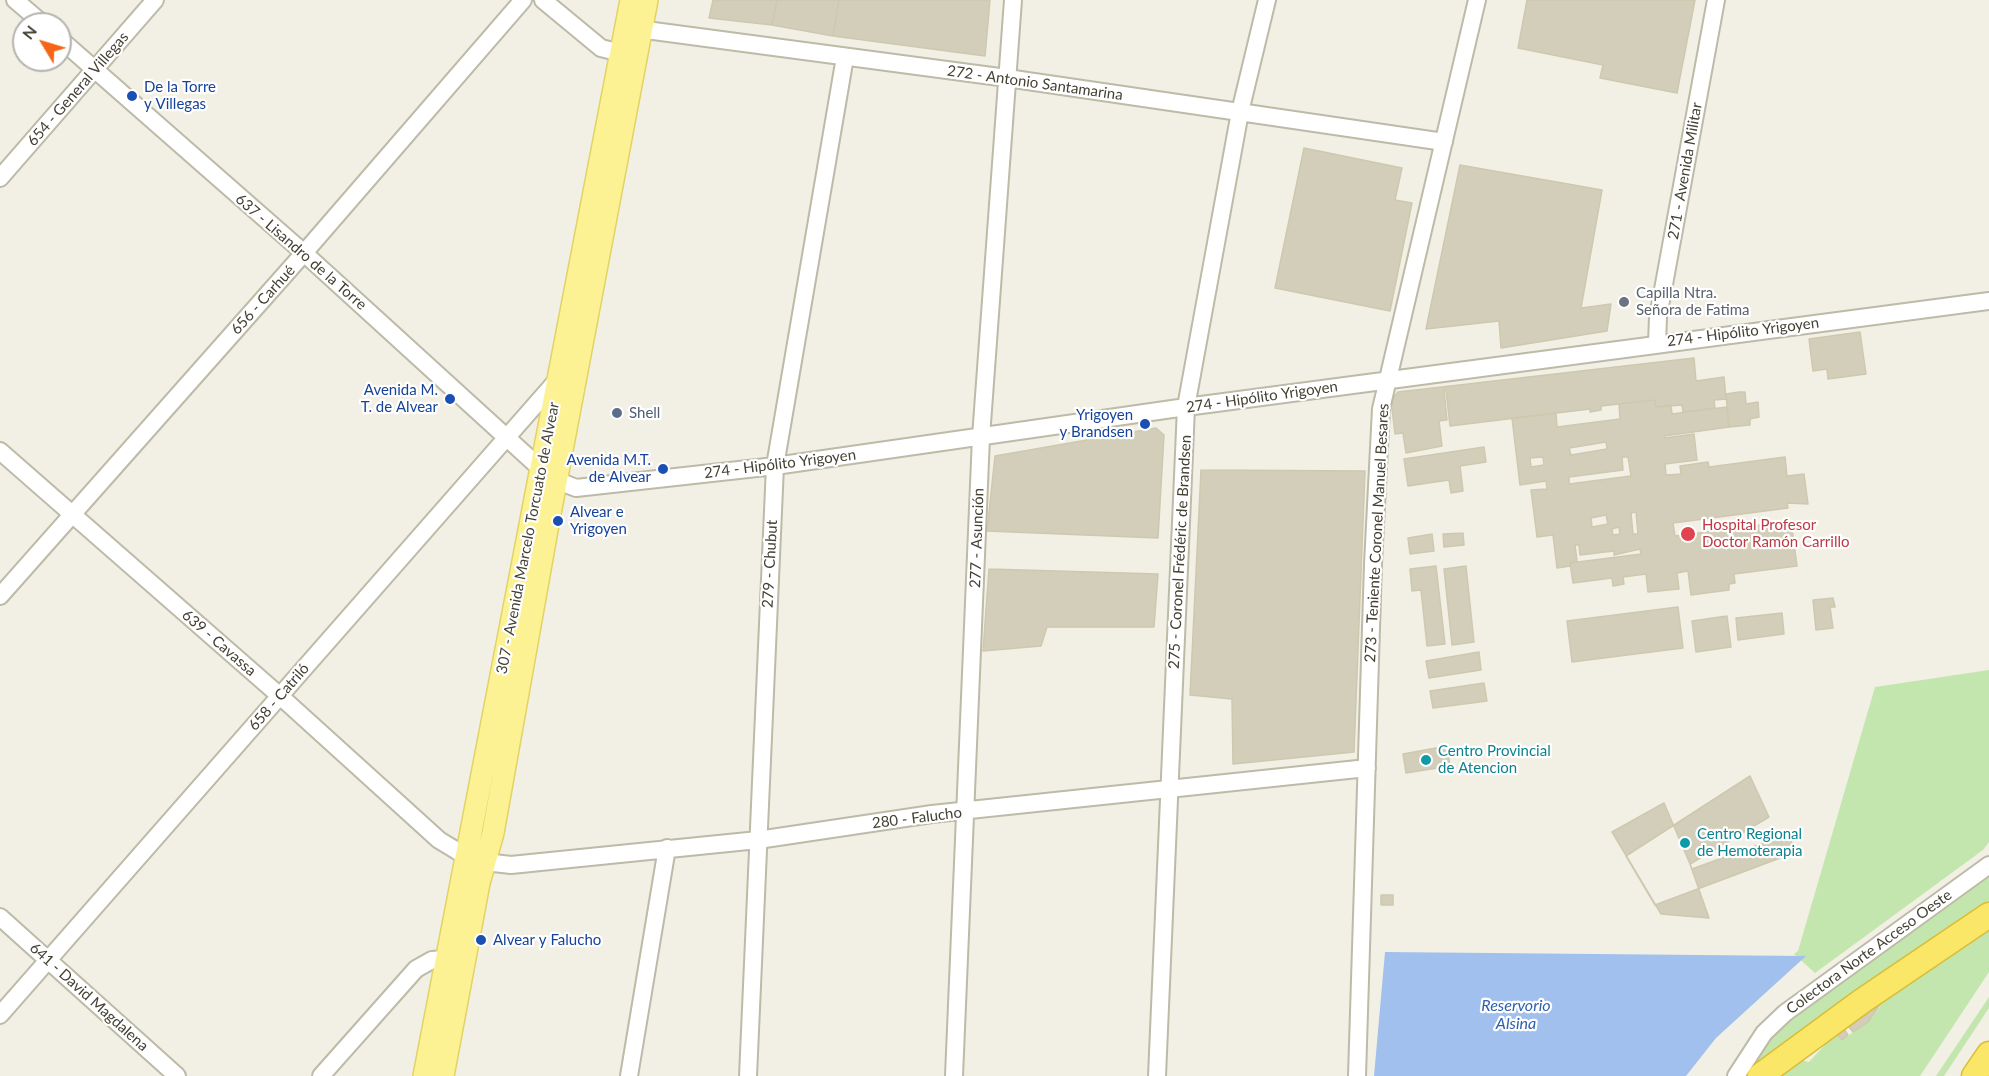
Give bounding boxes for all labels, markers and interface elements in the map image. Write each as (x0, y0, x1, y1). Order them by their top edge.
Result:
north arrow (12, 12, 72, 72)
text: N (18, 21, 40, 43)
street label: 654 - General Villegas (24, 28, 132, 150)
street label: 272 - Antonio Santamarina (946, 62, 1124, 104)
place label: De la Torre y Villegas (144, 78, 216, 113)
marker: De la Torre y Villegas (125, 89, 139, 103)
street label: 271 - Avenida Militar (1664, 101, 1706, 241)
street label: 637 - Lisandro de la Torre (232, 190, 370, 314)
street label: 656 - Carhué (227, 262, 299, 338)
place label: Capilla Ntra. Señora de Fatima (1636, 284, 1749, 319)
marker: Capilla Ntra. Señora de Fatima (1617, 295, 1631, 309)
street label: 274 - Hipólito Yrigoyen (1666, 314, 1820, 350)
street label: 274 - Hipólito Yrigoyen (1185, 377, 1339, 417)
place label: Avenida M. T. de Alvear (361, 381, 438, 416)
marker: Avenida M. T. de Alvear (443, 392, 457, 406)
street label: 307 - Avenida Marcelo Torcuato de Alvear (493, 401, 563, 675)
street label: 273 - Teniente Coronel Manuel Besares (1361, 403, 1393, 663)
place label: Shell (629, 404, 660, 422)
marker: Shell (610, 406, 624, 420)
place label: Yrigoyen y Brandsen (1060, 406, 1133, 441)
marker: Yrigoyen y Brandsen (1138, 417, 1152, 431)
street label: 275 - Coronel Frédéric de Brandsen (1165, 434, 1195, 670)
street label: 274 - Hipólito Yrigoyen (703, 446, 857, 482)
place label: Avenida M.T. de Alvear (567, 451, 651, 486)
marker: Avenida M.T. de Alvear (656, 462, 670, 476)
street label: 277 - Asunción (966, 488, 988, 588)
place label: Alvear e Yrigoyen (570, 503, 627, 538)
marker: Alvear e Yrigoyen (551, 514, 565, 528)
place label: Hospital Profesor Doctor Ramón Carrillo (1702, 516, 1849, 551)
street label: 279 - Chubut (759, 519, 781, 609)
marker: Hospital Profesor Doctor Ramón Carrillo (1679, 525, 1697, 543)
street label: 639 - Cavassa (178, 606, 260, 680)
street label: 658 - Catriló (245, 660, 313, 734)
place label: Centro Provincial de Atencion (1438, 742, 1551, 777)
marker: Centro Provincial de Atencion (1419, 753, 1433, 767)
street label: 280 - Falucho (871, 804, 963, 832)
place label: Centro Regional de Hemoterapia (1697, 825, 1803, 860)
marker: Centro Regional de Hemoterapia (1678, 836, 1692, 850)
street label: Colectora Norte Acceso Oeste (1783, 886, 1955, 1018)
place label: Alvear y Falucho (493, 931, 601, 949)
marker: Alvear y Falucho (474, 933, 488, 947)
street label: 641 - David Magdalena (26, 939, 152, 1055)
water label: Reservorio Alsina (1481, 996, 1551, 1034)

